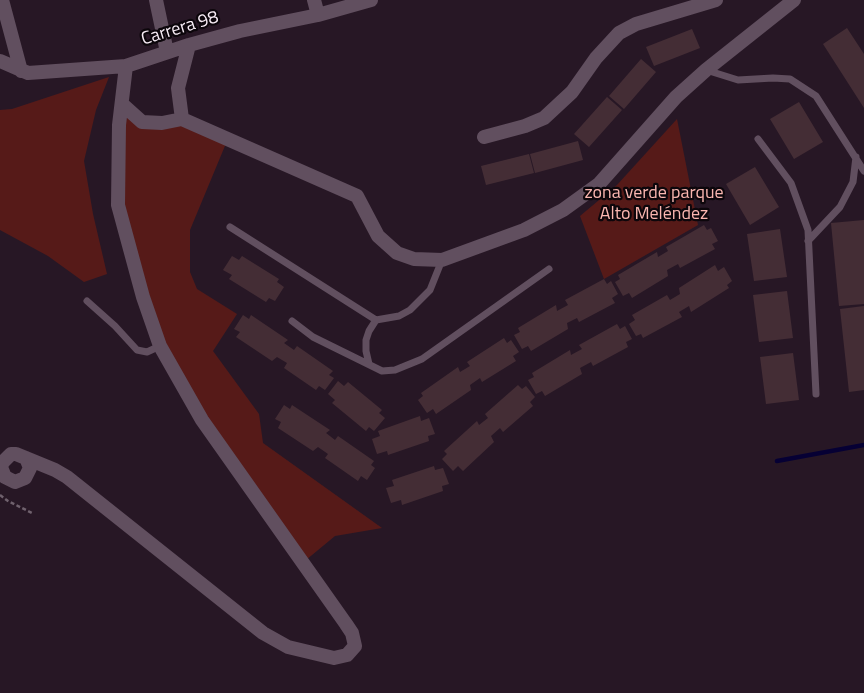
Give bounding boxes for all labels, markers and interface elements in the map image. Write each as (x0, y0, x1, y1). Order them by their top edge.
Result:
street label: Carrera 98 (139, 7, 221, 51)
park label: zona verde parque Alto Meléndez (584, 183, 724, 225)

